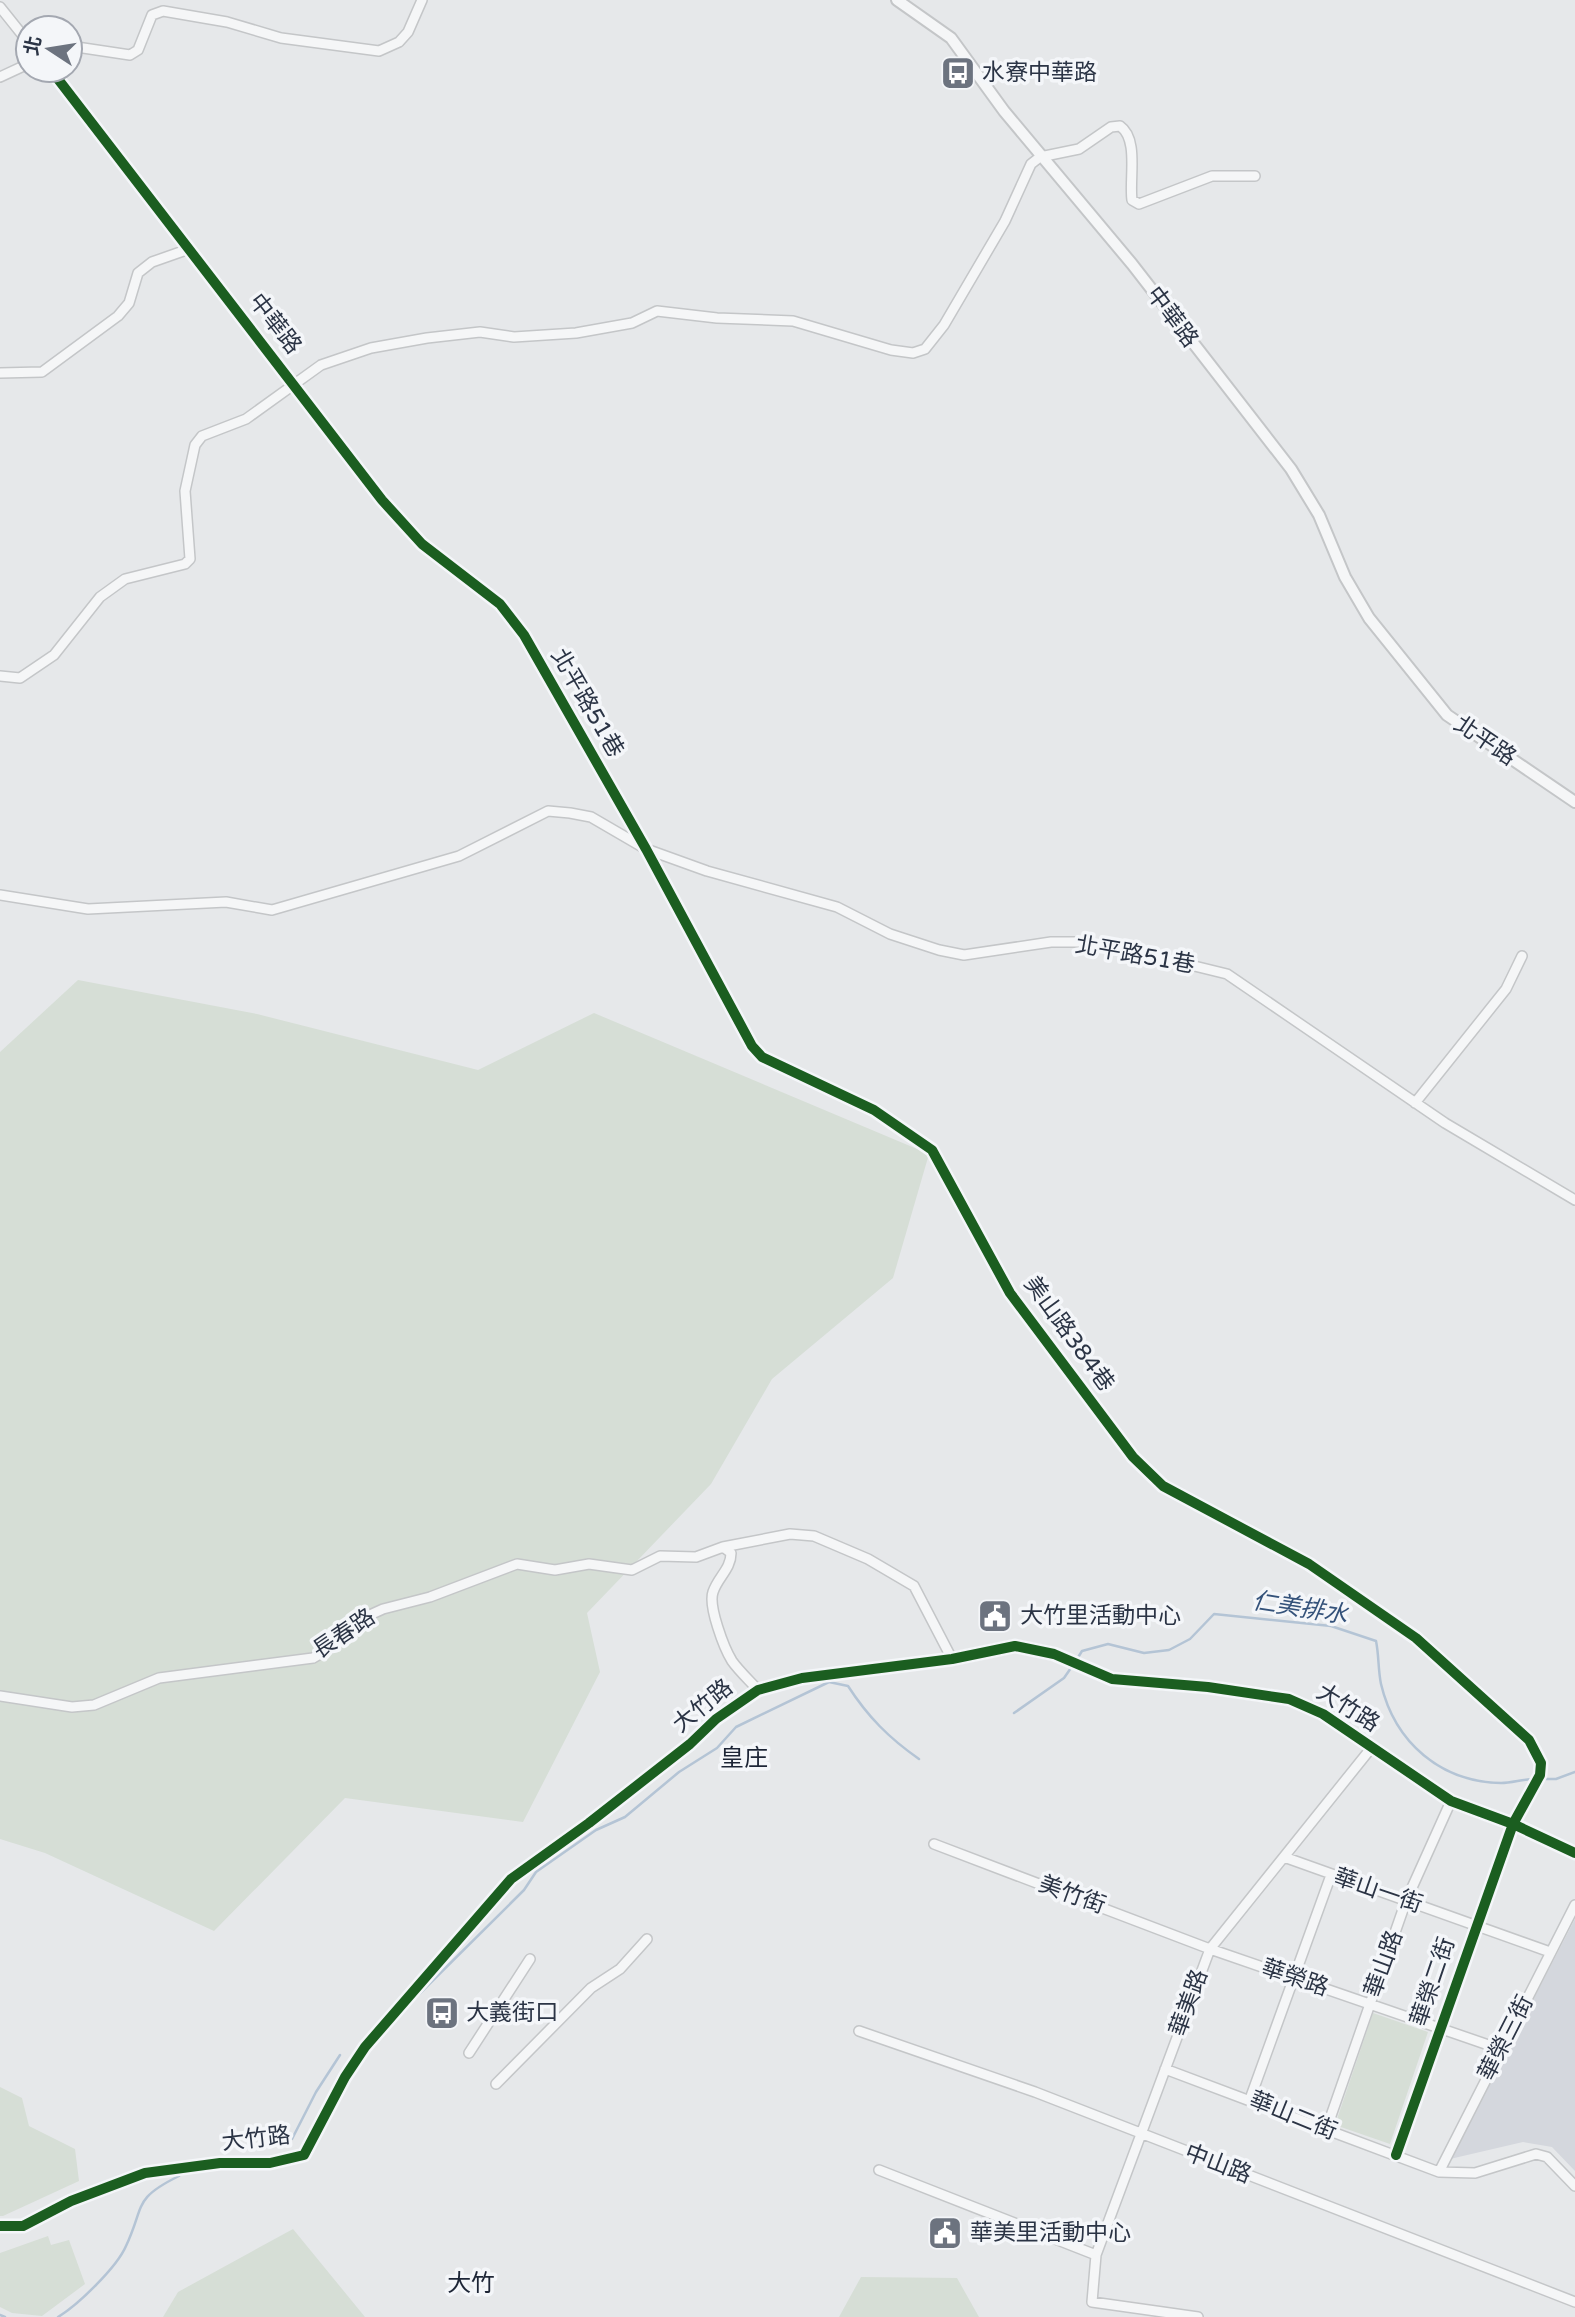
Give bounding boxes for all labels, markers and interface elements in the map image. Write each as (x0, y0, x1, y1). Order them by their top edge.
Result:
north arrow (14, 14, 84, 84)
text: 北 (21, 34, 46, 57)
bus stop icon: 水寮中華路 (939, 54, 977, 92)
place label: 水寮中華路 (982, 59, 1097, 87)
street label: 中華路 (1140, 281, 1204, 353)
street label: 中華路 (243, 288, 307, 360)
street label: 北平路51巷 (545, 644, 629, 762)
street label: 北平路 (1449, 710, 1521, 772)
street label: 北平路51巷 (1073, 931, 1197, 979)
street label: 美山路384巷 (1018, 1271, 1120, 1397)
water label: 仁美排水 (1250, 1586, 1351, 1630)
public building icon: 大竹里活動中心 (976, 1597, 1014, 1635)
place label: 大竹里活動中心 (1020, 1602, 1181, 1630)
street label: 長春路 (308, 1603, 380, 1665)
street label: 大竹路 (667, 1673, 739, 1739)
street label: 大竹路 (1311, 1678, 1385, 1738)
district label: 皇庄 (720, 1744, 768, 1773)
street label: 華山一街 (1330, 1863, 1426, 1919)
street label: 美竹街 (1035, 1870, 1109, 1920)
street label: 華山路 (1359, 1927, 1409, 2001)
street label: 華榮二街 (1405, 1934, 1461, 2030)
street label: 華榮路 (1258, 1954, 1332, 2002)
street label: 華美路 (1164, 1966, 1214, 2040)
street label: 華榮三街 (1473, 1991, 1539, 2085)
bus stop icon: 大義街口 (423, 1994, 461, 2032)
place label: 大義街口 (466, 1999, 558, 2027)
street label: 華山二街 (1245, 2086, 1341, 2146)
street label: 大竹路 (220, 2121, 292, 2157)
street label: 中山路 (1181, 2139, 1255, 2189)
public building icon: 華美里活動中心 (926, 2214, 964, 2252)
place label: 華美里活動中心 (970, 2219, 1131, 2247)
district label: 大竹 (447, 2269, 495, 2298)

